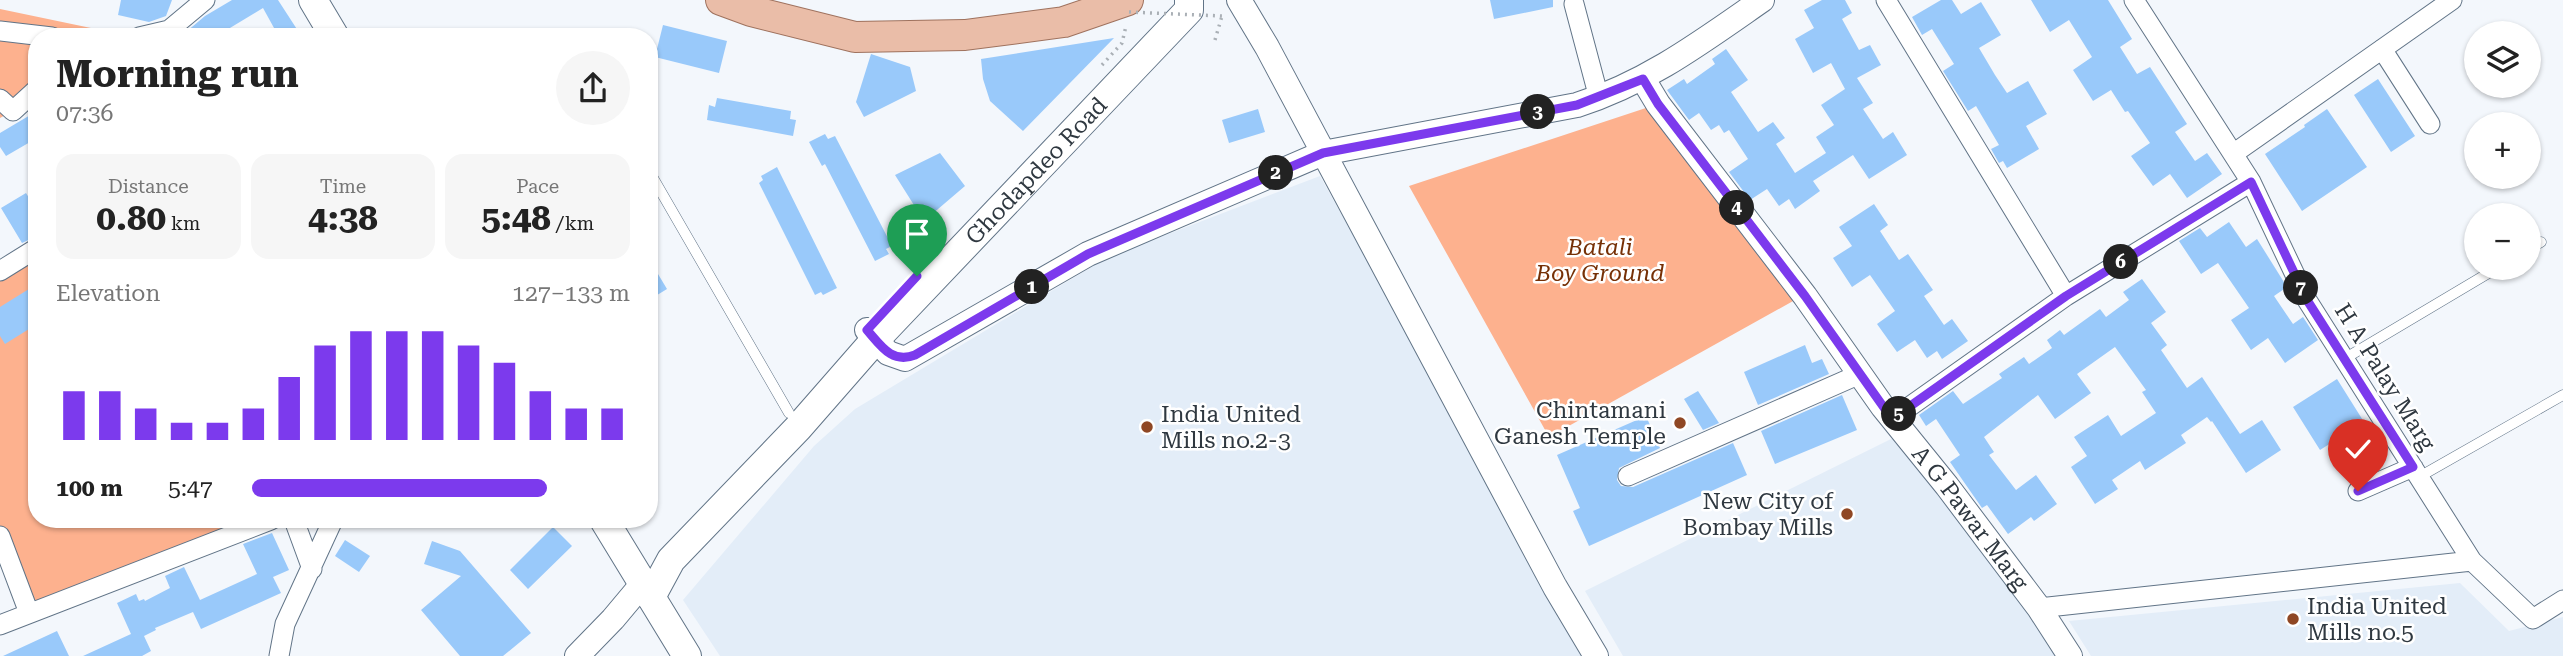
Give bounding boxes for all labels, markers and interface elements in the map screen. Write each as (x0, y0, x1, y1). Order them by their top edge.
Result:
map controls (2464, 21, 2541, 280)
button: layers (2464, 21, 2541, 98)
button: share (556, 51, 630, 125)
text: Morning run (56, 52, 299, 96)
street label: Ghodapdeo Road (960, 91, 1113, 250)
pin: 3 (1520, 94, 1556, 130)
text: 07:36 (56, 100, 113, 127)
text: 3 (1532, 100, 1543, 123)
button: + (2464, 112, 2541, 189)
pin: 2 (1258, 156, 1294, 190)
text: 2 (1270, 161, 1281, 184)
text: Distance (108, 175, 189, 198)
text: Time (320, 175, 366, 198)
text: Pace (516, 175, 559, 198)
pin: 4 (1720, 190, 1754, 226)
text: 4 (1731, 196, 1742, 219)
text: 0.80 (96, 198, 166, 239)
text: 4:38 (308, 198, 378, 239)
text: 5:48 (481, 198, 551, 239)
button: − (2464, 203, 2541, 280)
pin (887, 204, 947, 276)
text: km (166, 212, 200, 235)
text: /km (551, 212, 594, 235)
icon: arrive (898, 215, 936, 253)
park label: Batali Boy Ground (1534, 234, 1665, 287)
pin: 6 (2104, 244, 2138, 280)
text: 6 (2115, 250, 2126, 273)
pin: 1 (1014, 270, 1050, 304)
pin: 7 (2284, 270, 2318, 306)
text: 1 (1026, 275, 1037, 298)
text: 7 (2295, 276, 2306, 299)
text: Elevation (56, 280, 160, 307)
text: 127–133 m (512, 280, 630, 307)
street label: H A Palay Marg (2329, 299, 2441, 455)
pin: 5 (1882, 396, 1916, 432)
place label: Chintamani Ganesh Temple (1494, 397, 1666, 450)
place label: India United Mills no.2-3 (1161, 401, 1301, 454)
text: 5 (1893, 402, 1904, 425)
marker: Chintamani Ganesh Temple (1672, 415, 1688, 431)
marker: India United Mills no.2-3 (1139, 419, 1155, 435)
pin (2328, 419, 2388, 491)
icon: check (2339, 430, 2377, 468)
street label: A G Pawar Marg (1907, 441, 2034, 595)
text: 100 m (56, 475, 123, 502)
text: 5:47 (168, 475, 213, 502)
place label: New City of Bombay Mills (1682, 488, 1834, 541)
marker: New City of Bombay Mills (1839, 506, 1855, 522)
place label: India United Mills no.5 (2307, 593, 2447, 646)
marker: India United Mills no.5 (2285, 611, 2301, 627)

